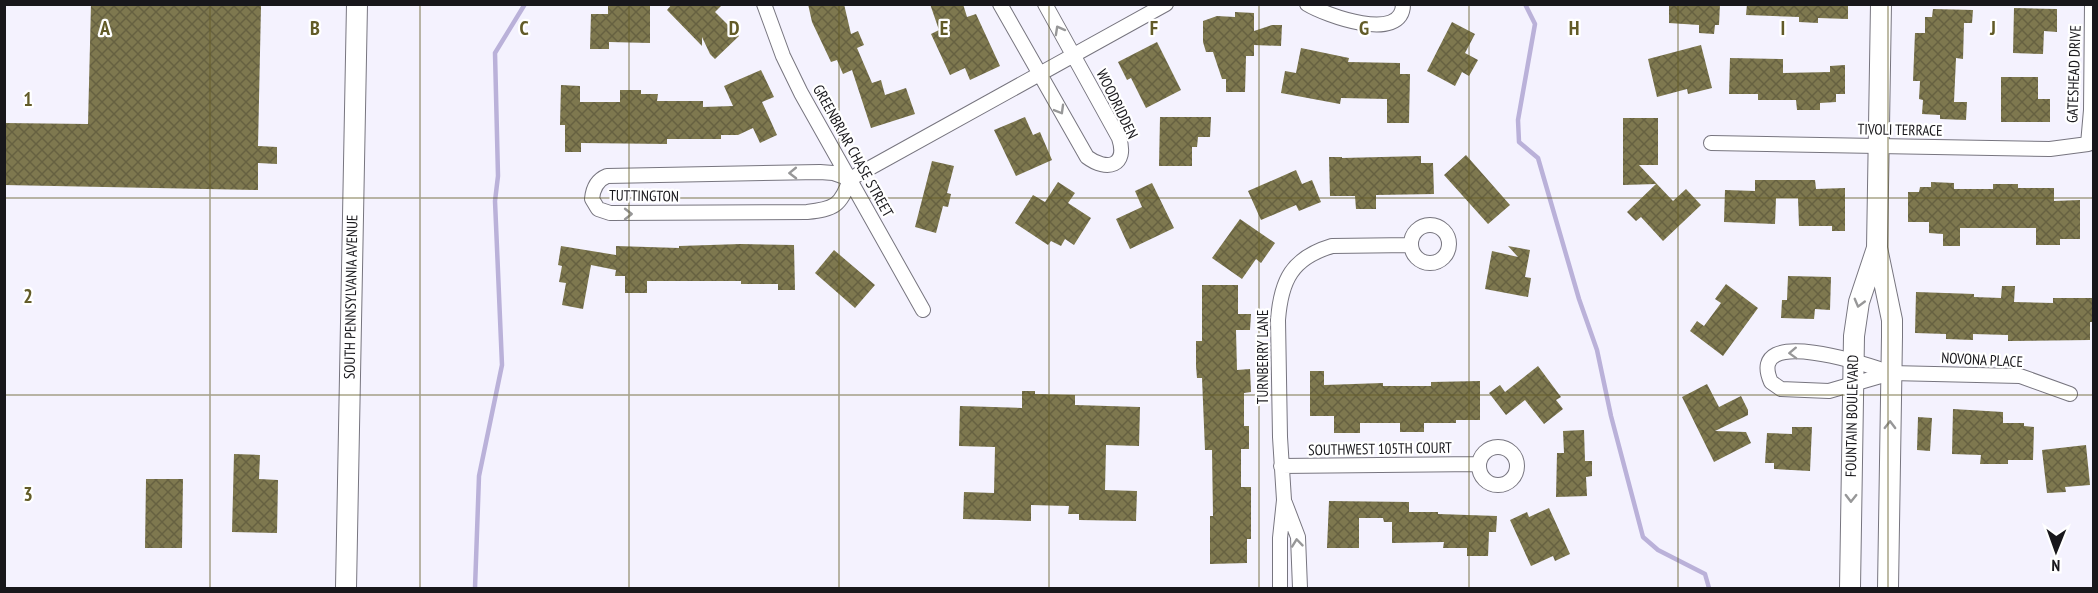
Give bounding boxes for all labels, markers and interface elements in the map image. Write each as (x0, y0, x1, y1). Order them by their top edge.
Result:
text: A (99, 15, 111, 41)
text: B (310, 15, 320, 41)
text: C (519, 15, 529, 41)
text: D (729, 15, 740, 41)
text: E (940, 15, 948, 41)
text: F (1150, 15, 1158, 41)
text: G (1359, 15, 1369, 41)
text: H (1569, 15, 1579, 41)
text: I (1781, 15, 1785, 41)
text: J (1989, 15, 1996, 41)
street label: GATESHEAD DRIVE (2062, 25, 2085, 123)
one-way arrow (1055, 26, 1066, 36)
street label: WOODRIDDEN (1092, 66, 1142, 142)
street label: GREENBRIAR CHASE STREET (809, 81, 898, 221)
text: 1 (23, 86, 33, 112)
one-way arrow (1053, 104, 1064, 114)
street label: TIVOLI TERRACE (1857, 119, 1943, 140)
one-way arrow (788, 167, 797, 179)
street label: TUTTINGTON (609, 185, 679, 206)
one-way arrow (623, 207, 632, 220)
street label: SOUTH PENNSYLVANIA AVENUE (340, 215, 361, 379)
text: 2 (23, 283, 33, 309)
one-way arrow (1854, 298, 1866, 308)
street label: TURNBERRY LANE (1253, 310, 1272, 404)
one-way arrow (1789, 347, 1798, 359)
street label: NOVONA PLACE (1941, 348, 2023, 371)
street label: FOUNTAIN BOULEVARD (1841, 355, 1862, 477)
one-way arrow (1884, 421, 1896, 430)
street label: SOUTHWEST 105TH COURT (1308, 438, 1452, 459)
text: 3 (23, 481, 33, 507)
one-way arrow (1845, 493, 1857, 502)
north arrow (2026, 521, 2086, 581)
one-way arrow (1291, 539, 1304, 548)
text: N (2051, 556, 2060, 576)

